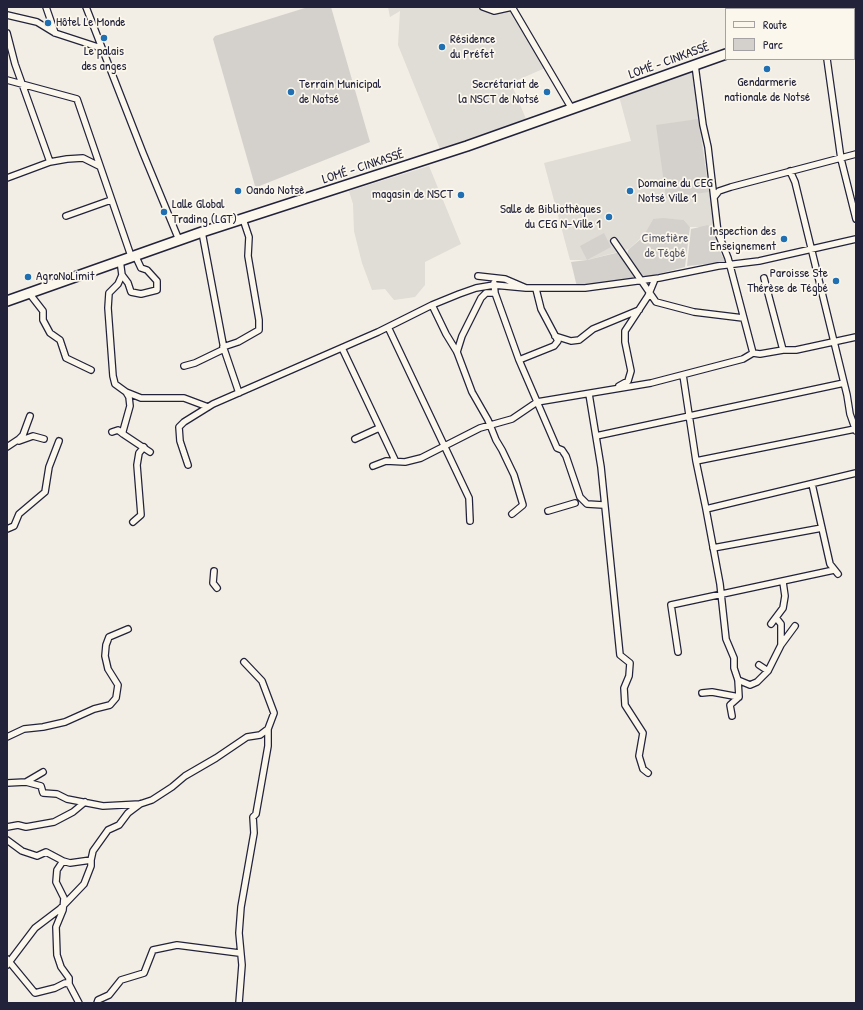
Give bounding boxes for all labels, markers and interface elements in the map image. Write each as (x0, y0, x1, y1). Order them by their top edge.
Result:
legend (725, 8, 855, 60)
place label: Hôtel Le Monde (56, 15, 126, 31)
text: Route (763, 16, 787, 33)
marker: Hôtel Le Monde (43, 18, 53, 28)
place label: Résidence du Préfet (450, 32, 495, 63)
marker: Le palais des anges (99, 33, 109, 43)
text: Parc (763, 36, 783, 53)
street label: LOMÉ - CINKASSÉ (627, 39, 711, 83)
marker: Résidence du Préfet (437, 42, 447, 52)
place label: Le palais des anges (81, 44, 127, 75)
marker: Gendarmerie nationale de Notsé (762, 64, 772, 74)
place label: Gendarmerie nationale de Notsé (724, 75, 810, 106)
place label: Terrain Municipal de Notsé (299, 77, 381, 108)
place label: Secrétariat de la NSCT de Notsé (458, 77, 539, 108)
marker: Terrain Municipal de Notsé (286, 87, 296, 97)
marker: Secrétariat de la NSCT de Notsé (542, 87, 552, 97)
street label: LOMÉ - CINKASSÉ (320, 146, 406, 188)
place label: Domaine du CEG Notsé Ville 1 (638, 176, 713, 207)
place label: Oando Notsè (246, 183, 304, 199)
marker: Oando Notsè (233, 186, 243, 196)
marker: Domaine du CEG Notsé Ville 1 (625, 186, 635, 196)
place label: magasin de NSCT (372, 187, 453, 203)
marker: magasin de NSCT (456, 190, 466, 200)
place label: Lalle Global Trading (LGT) (172, 197, 237, 228)
place label: Salle de Bibliothèques du CEG N-Ville 1 (500, 202, 601, 233)
marker: Lalle Global Trading (LGT) (159, 207, 169, 217)
marker: Salle de Bibliothèques du CEG N-Ville 1 (604, 212, 614, 222)
place label: Inspection des Enseignement (710, 224, 776, 255)
park label: Cimetière de Tégbé (642, 231, 688, 262)
marker: Inspection des Enseignement (779, 234, 789, 244)
place label: Paroisse Ste Thérèse de Tégbé (747, 266, 828, 297)
place label: AgroNoLimit (36, 269, 94, 285)
marker: AgroNoLimit (23, 272, 33, 282)
marker: Paroisse Ste Thérèse de Tégbé (831, 276, 841, 286)

